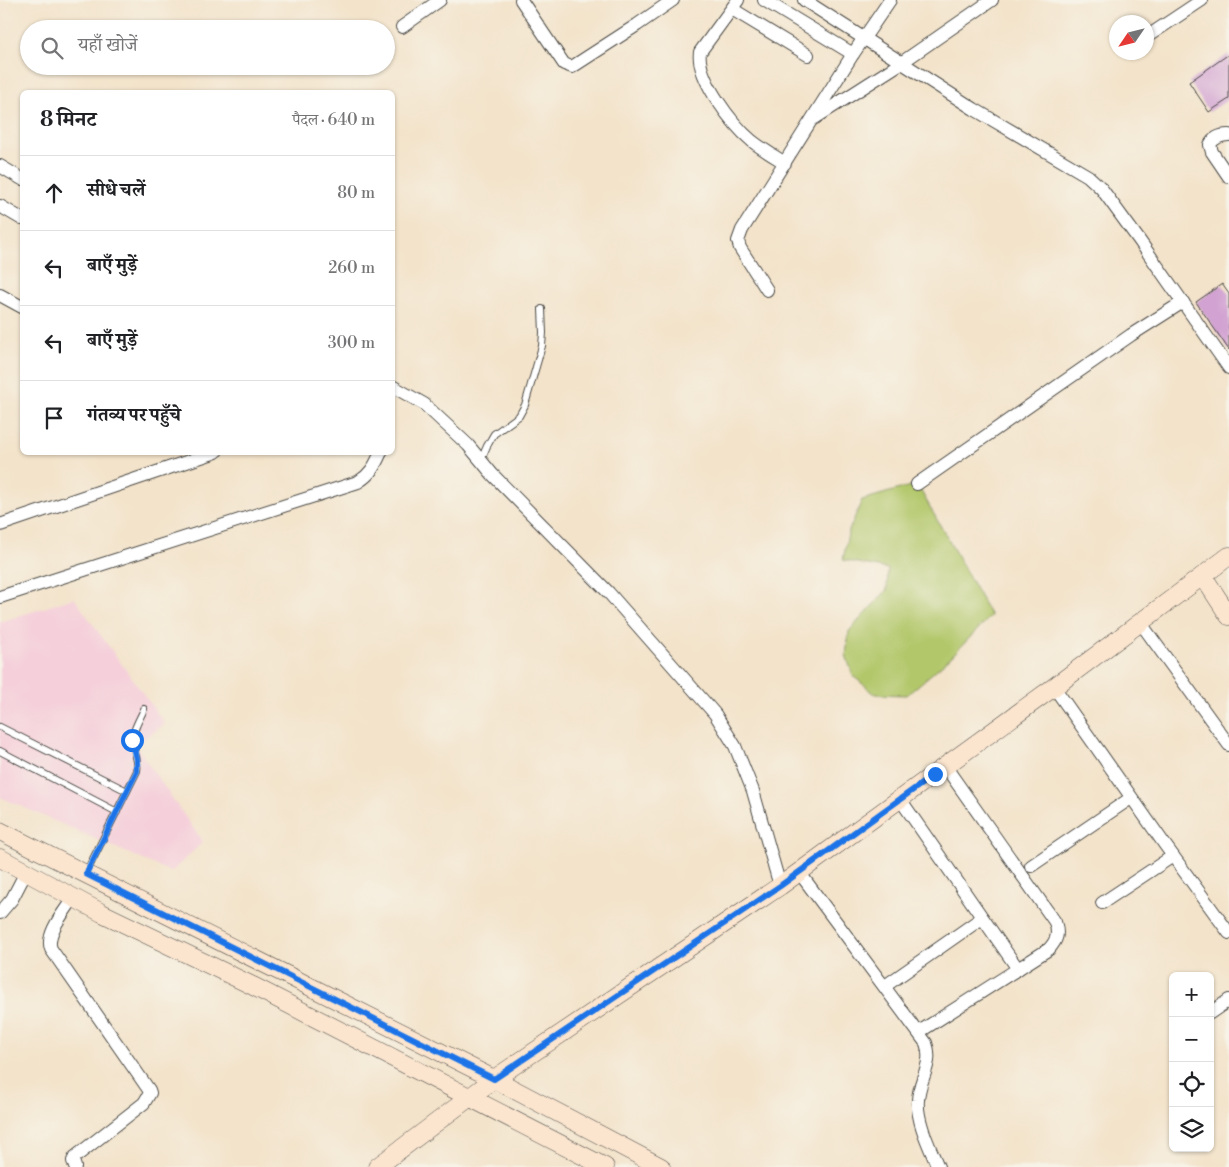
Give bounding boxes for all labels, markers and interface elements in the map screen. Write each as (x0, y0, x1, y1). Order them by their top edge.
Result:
north arrow (1109, 15, 1154, 60)
search box (20, 20, 395, 75)
text: यहाँ खोजें (78, 33, 138, 57)
icon: search (38, 34, 66, 62)
text: 8 मिनट (40, 107, 97, 133)
text: पैदल · 640 m (292, 110, 375, 130)
text: सीधे चलें (87, 178, 145, 202)
icon: ahead (40, 179, 68, 207)
text: 80 m (337, 183, 375, 203)
text: बाएँ मुड़ें (87, 253, 137, 277)
icon: left (40, 254, 68, 282)
text: 260 m (328, 258, 375, 278)
text: बाएँ मुड़ें (87, 328, 137, 352)
icon: left (40, 329, 68, 357)
text: 300 m (328, 333, 375, 353)
text: गंतव्य पर पहुँचे (87, 403, 181, 427)
icon: arrive (40, 404, 68, 432)
route start (121, 729, 144, 752)
route end (924, 763, 947, 786)
map controls (1169, 972, 1214, 1152)
button: + (1169, 972, 1214, 1017)
button: − (1169, 1017, 1214, 1062)
button: locate (1169, 1062, 1214, 1107)
button: layers (1169, 1107, 1214, 1152)

